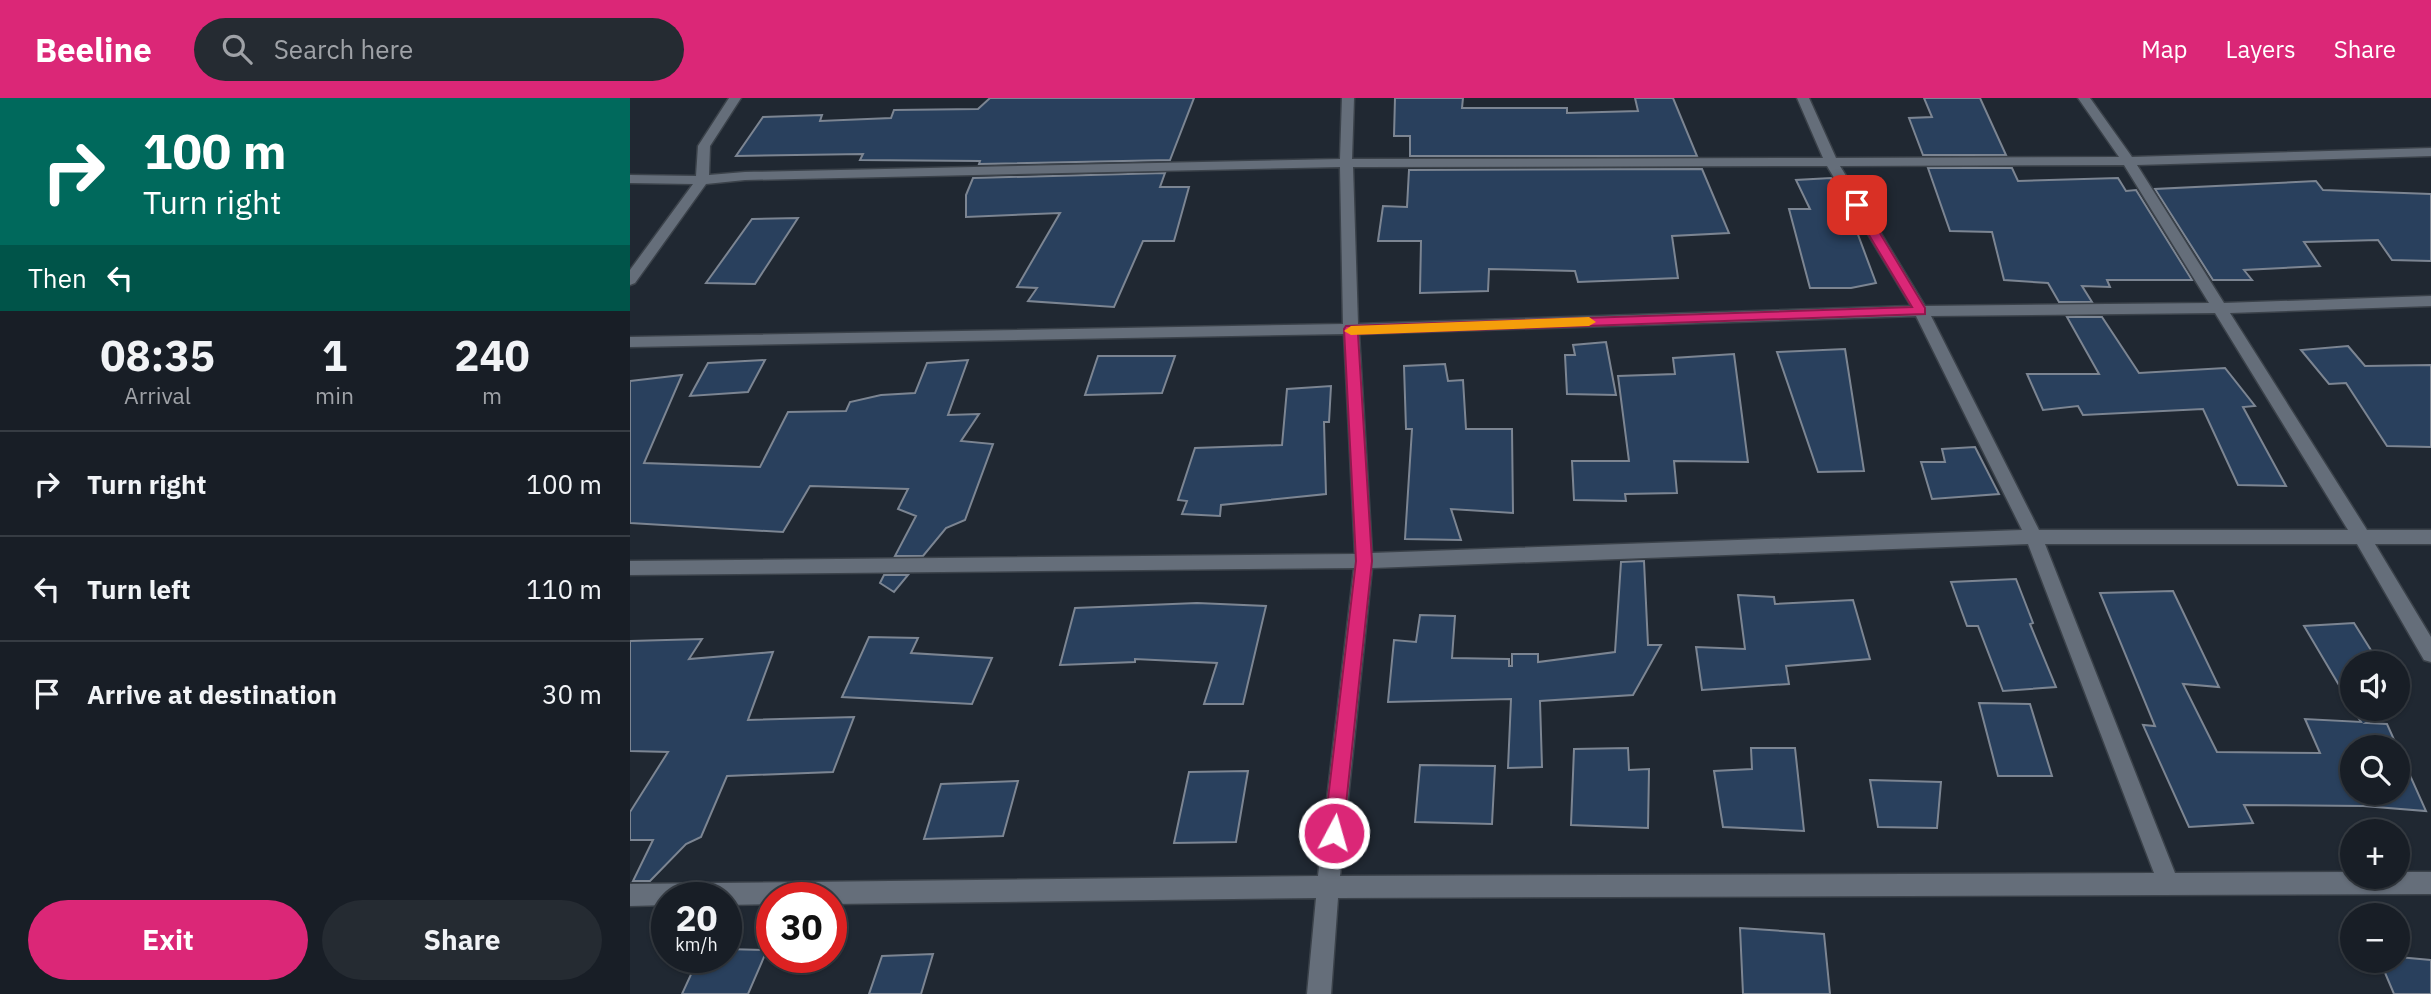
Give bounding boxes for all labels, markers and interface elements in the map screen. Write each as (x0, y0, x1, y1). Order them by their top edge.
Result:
search box (194, 18, 684, 81)
text: Beeline (35, 28, 152, 71)
icon: search (218, 30, 256, 68)
text: Search here (274, 32, 413, 66)
text: Map (2141, 33, 2188, 65)
text: Layers (2226, 33, 2296, 65)
text: Share (2334, 33, 2396, 65)
text: 100 m (143, 119, 287, 182)
icon: right (28, 126, 119, 217)
pin (1827, 175, 1887, 235)
text: Turn right (143, 181, 281, 223)
icon: arrive (1838, 186, 1876, 224)
icon: left (101, 259, 139, 297)
text: Then (28, 261, 87, 295)
text: 08:35 (100, 328, 215, 383)
text: 1 (322, 328, 347, 383)
text: 240 (454, 328, 530, 383)
text: Arrival (124, 380, 191, 410)
text: min (315, 380, 354, 410)
text: m (482, 380, 502, 410)
icon: right (28, 465, 66, 503)
text: Turn right (87, 467, 206, 501)
text: 100 m (526, 467, 602, 501)
icon: left (28, 570, 66, 608)
text: Turn left (87, 572, 190, 606)
text: 110 m (526, 572, 602, 606)
map controls (2340, 651, 2410, 973)
button: sound (2340, 651, 2410, 721)
icon: arrive (28, 675, 66, 713)
text: Arrive at destination (87, 677, 337, 711)
text: 30 m (542, 677, 602, 711)
button: search (2340, 735, 2410, 805)
position arrow (1297, 796, 1371, 870)
button: + (2340, 819, 2410, 889)
speed limit sign: 30 (756, 882, 847, 973)
text: 20 (675, 895, 718, 941)
button: Exit (28, 900, 308, 980)
button: Share (322, 900, 602, 980)
button: − (2340, 903, 2410, 973)
text: km/h (675, 933, 718, 956)

